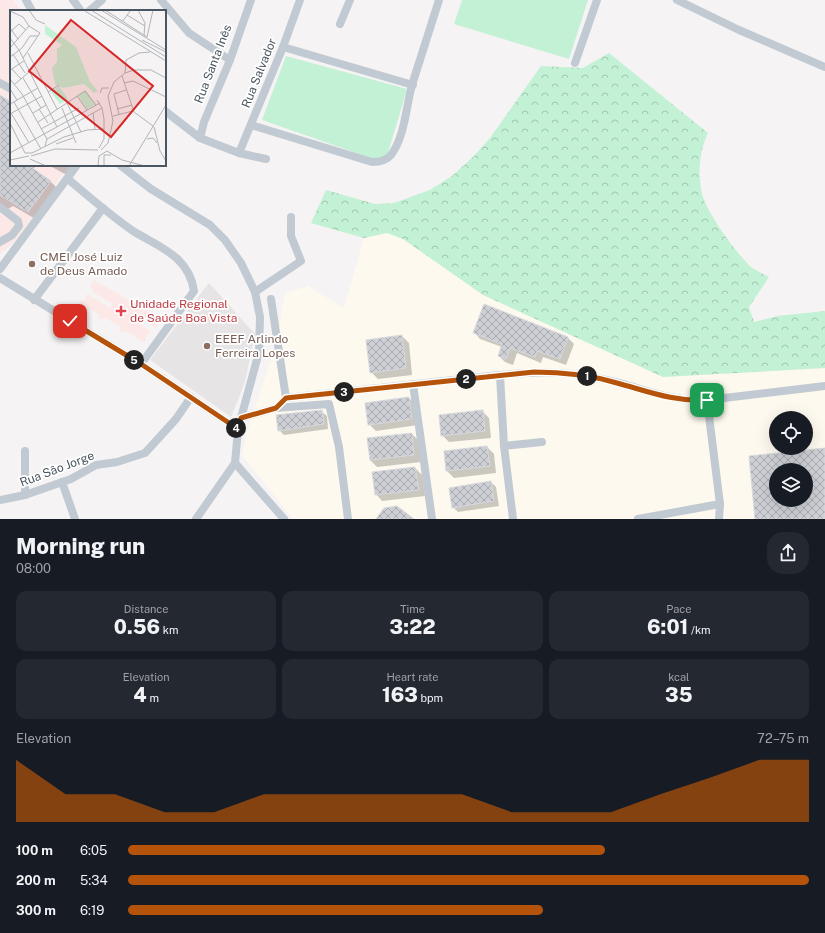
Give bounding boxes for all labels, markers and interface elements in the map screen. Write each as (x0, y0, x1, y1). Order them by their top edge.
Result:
inset map (10, 10, 166, 166)
street label: Rua Santa Inês (192, 23, 234, 105)
street label: Rua Salvador (239, 36, 279, 110)
place label: CMEI José Luiz de Deus Amado (40, 250, 127, 278)
marker: CMEI José Luiz de Deus Amado (27, 259, 37, 269)
place label: Unidade Regional de Saúde Boa Vista (130, 297, 238, 325)
pin (53, 304, 87, 338)
marker: Unidade Regional de Saúde Boa Vista (115, 305, 127, 317)
icon: check (59, 310, 81, 332)
place label: EEEF Arlindo Ferreira Lopes (215, 332, 295, 360)
marker: EEEF Arlindo Ferreira Lopes (202, 341, 212, 351)
pin: 5 (124, 350, 144, 370)
text: 5 (130, 354, 138, 366)
pin: 1 (577, 366, 597, 386)
pin: 2 (456, 369, 476, 389)
text: 1 (585, 370, 589, 382)
text: 2 (463, 373, 470, 385)
pin: 3 (334, 382, 354, 402)
pin (690, 383, 724, 417)
text: 3 (340, 386, 348, 398)
icon: arrive (696, 389, 718, 411)
map controls (769, 411, 813, 507)
button: locate (769, 411, 813, 455)
pin: 4 (226, 418, 246, 438)
text: 4 (232, 422, 240, 434)
street label: Rua São Jorge (18, 448, 96, 490)
button: layers (769, 463, 813, 507)
button: share (767, 532, 809, 574)
text: Morning run (16, 533, 145, 559)
text: 08:00 (16, 561, 51, 576)
text: Distance (124, 603, 168, 615)
text: Time (400, 603, 425, 615)
text: Pace (666, 603, 691, 615)
text: 0.56 (114, 615, 160, 639)
text: 3:22 (390, 615, 435, 639)
text: 6:01 (647, 615, 688, 639)
text: km (160, 624, 179, 636)
text: /km (688, 624, 711, 636)
text: Elevation (123, 671, 170, 683)
text: Heart rate (386, 671, 438, 683)
text: kcal (668, 671, 689, 683)
text: 4 (133, 683, 147, 707)
text: 163 (382, 683, 418, 707)
text: 35 (665, 683, 693, 707)
text: m (147, 692, 159, 704)
text: bpm (418, 692, 443, 704)
text: Elevation (16, 731, 71, 746)
text: 72–75 m (757, 731, 809, 746)
text: 100 m (16, 843, 53, 858)
text: 6:05 (80, 843, 107, 858)
text: 200 m (16, 873, 56, 888)
text: 5:34 (80, 873, 108, 888)
text: 300 m (16, 903, 56, 918)
text: 6:19 (80, 903, 104, 918)

